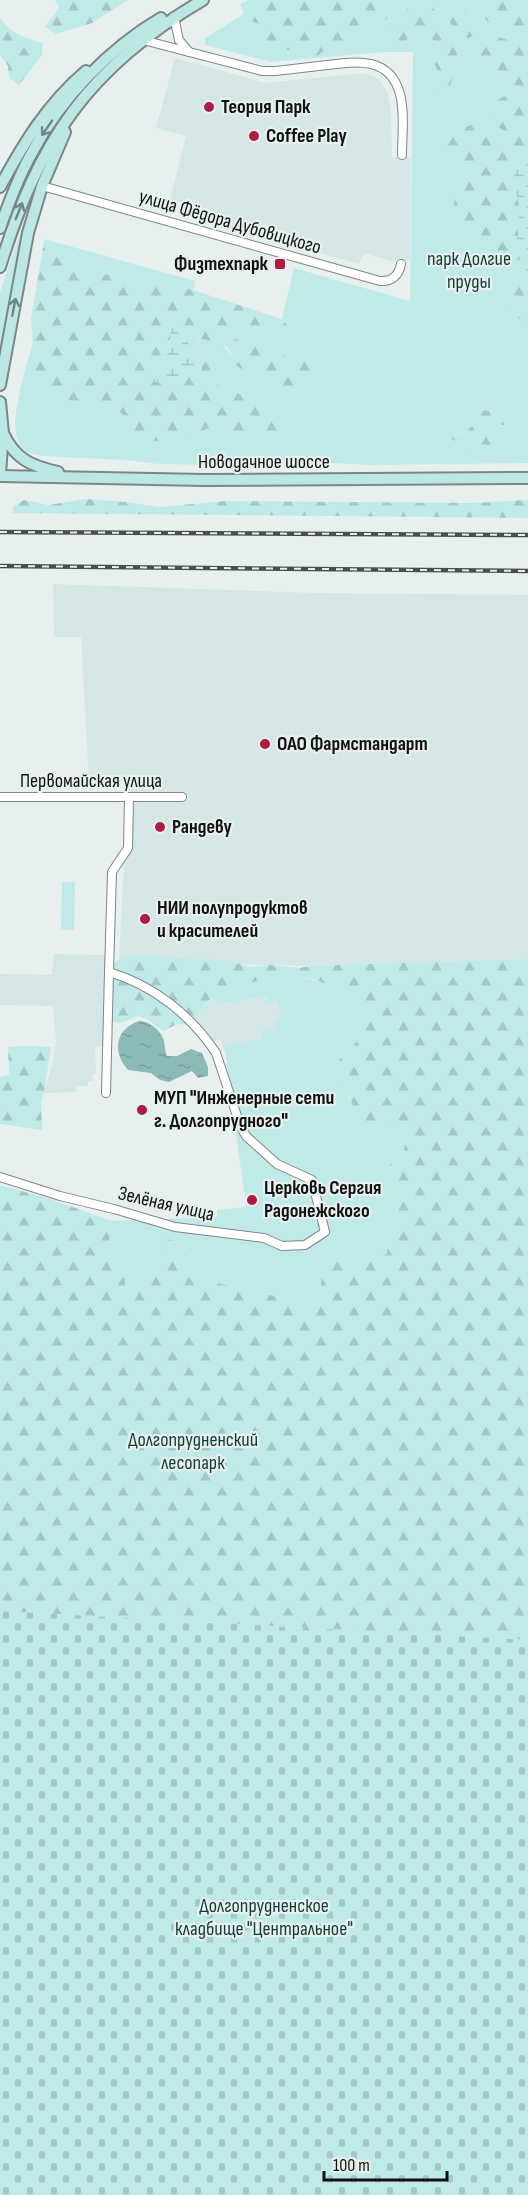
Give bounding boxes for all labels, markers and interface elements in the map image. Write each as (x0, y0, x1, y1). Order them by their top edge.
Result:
place label: Теория Парк (221, 95, 311, 119)
marker: Теория Парк (202, 100, 216, 114)
one-way arrow (41, 120, 54, 137)
place label: Coffee Play (266, 124, 347, 148)
marker: Coffee Play (247, 129, 261, 143)
street label: улица Фёдора Дубовицкого (136, 184, 324, 260)
one-way arrow (14, 203, 25, 221)
park label: парк Долгие пруды (427, 247, 511, 294)
place label: Физтехпарк (174, 252, 269, 276)
marker: Физтехпарк (273, 257, 287, 271)
one-way arrow (9, 298, 20, 317)
street label: Новодачное шоссе (198, 450, 330, 474)
place label: ОАО Фармстандарт (277, 732, 428, 756)
marker: ОАО Фармстандарт (258, 737, 272, 751)
street label: Первомайская улица (20, 769, 162, 793)
place label: Рандеву (172, 815, 233, 839)
marker: Рандеву (153, 820, 167, 834)
place label: НИИ полупродуктов и красителей (157, 896, 308, 943)
marker: НИИ полупродуктов и красителей (138, 912, 152, 926)
place label: МУП "Инженерные сети г. Долгопрудного" (154, 1086, 334, 1133)
marker: МУП "Инженерные сети г. Долгопрудного" (135, 1103, 149, 1117)
place label: Церковь Сергия Радонежского (264, 1176, 381, 1223)
street label: Зелёная улица (116, 1181, 216, 1227)
marker: Церковь Сергия Радонежского (245, 1193, 259, 1207)
park label: Долгопрудненский лесопарк (128, 1428, 258, 1475)
park label: Долгопрудненское кладбище "Центральное" (175, 1894, 353, 1941)
scale bar (324, 2144, 447, 2182)
text: 100 m (333, 2155, 370, 2176)

